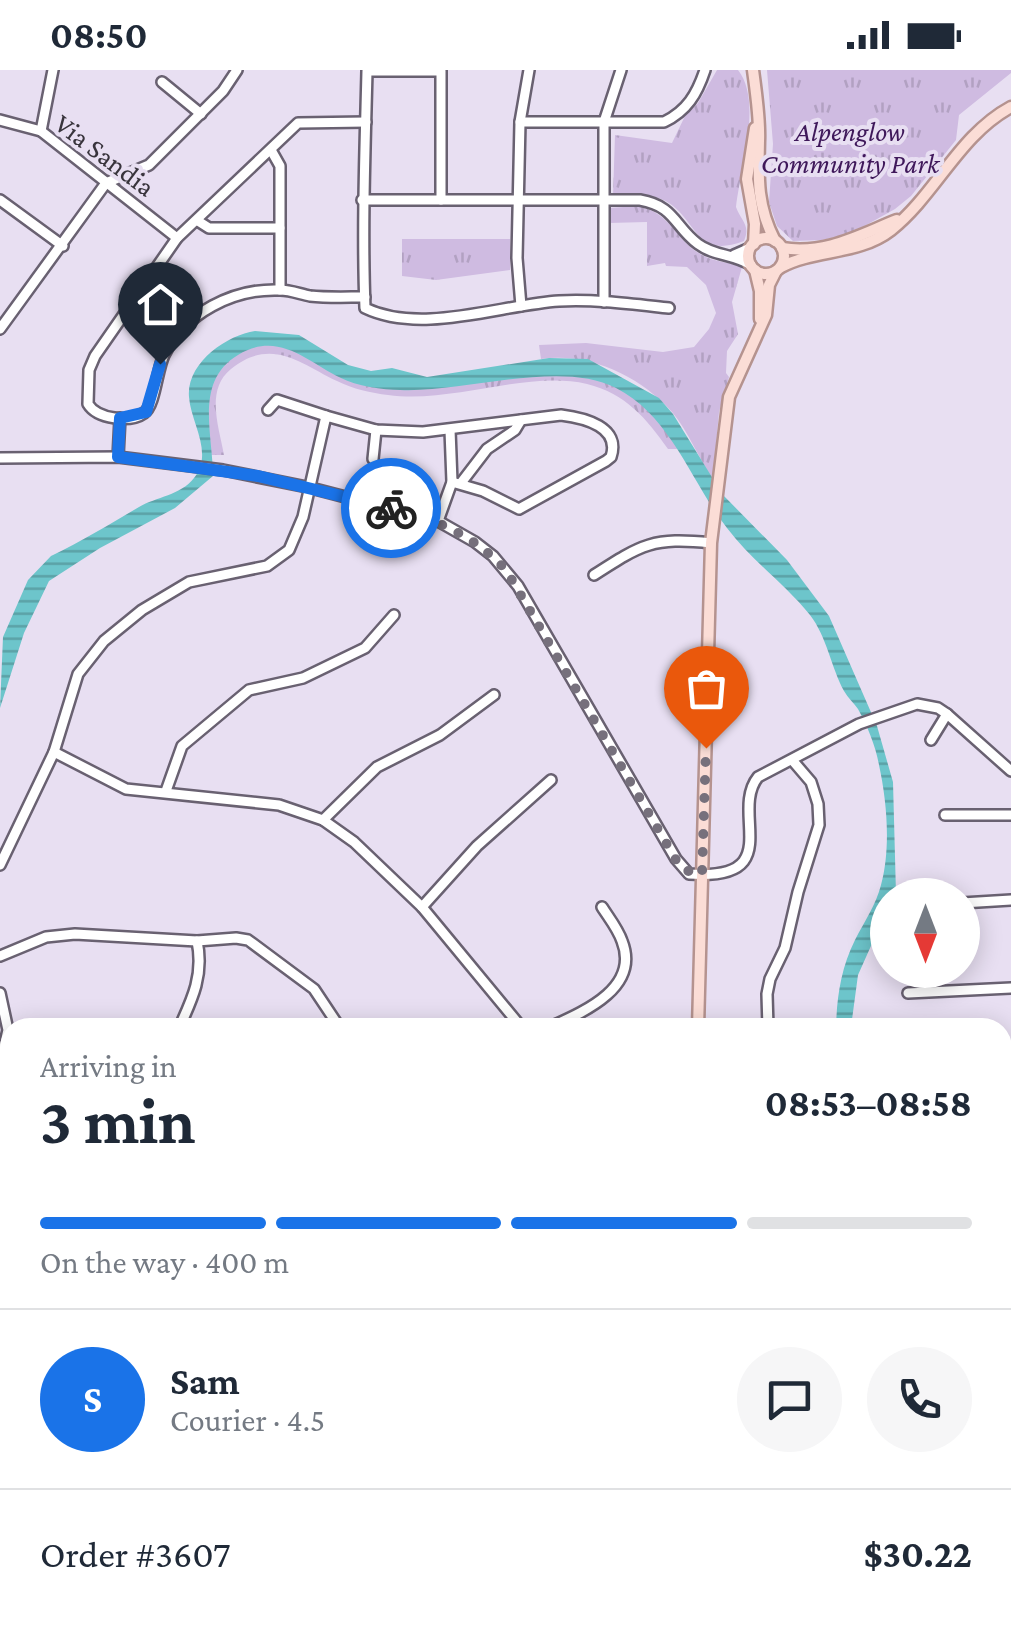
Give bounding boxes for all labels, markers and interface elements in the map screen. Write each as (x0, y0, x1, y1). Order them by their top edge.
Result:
text: 08:50 (50, 14, 148, 56)
street label: Via Sandia (49, 107, 161, 203)
park label: Alpenglow Community Park (761, 116, 941, 179)
pin (118, 262, 203, 365)
icon: home (133, 277, 188, 332)
courier (341, 458, 441, 558)
icon: bike (364, 481, 419, 536)
pin (664, 646, 749, 749)
icon: bag (679, 661, 734, 716)
north arrow (870, 878, 980, 988)
map controls (870, 878, 980, 988)
text: Arriving in (40, 1048, 177, 1084)
text: 08:53–08:58 (765, 1082, 972, 1124)
text: 3 min (40, 1085, 195, 1157)
text: On the way · 400 m (40, 1244, 289, 1280)
button: chat (737, 1347, 842, 1452)
button: phone (867, 1347, 972, 1452)
text: Sam (170, 1360, 240, 1402)
text: S (83, 1378, 102, 1420)
text: Courier · 4.5 (170, 1402, 325, 1438)
text: Order #3607 (40, 1533, 230, 1575)
text: $30.22 (864, 1533, 972, 1575)

